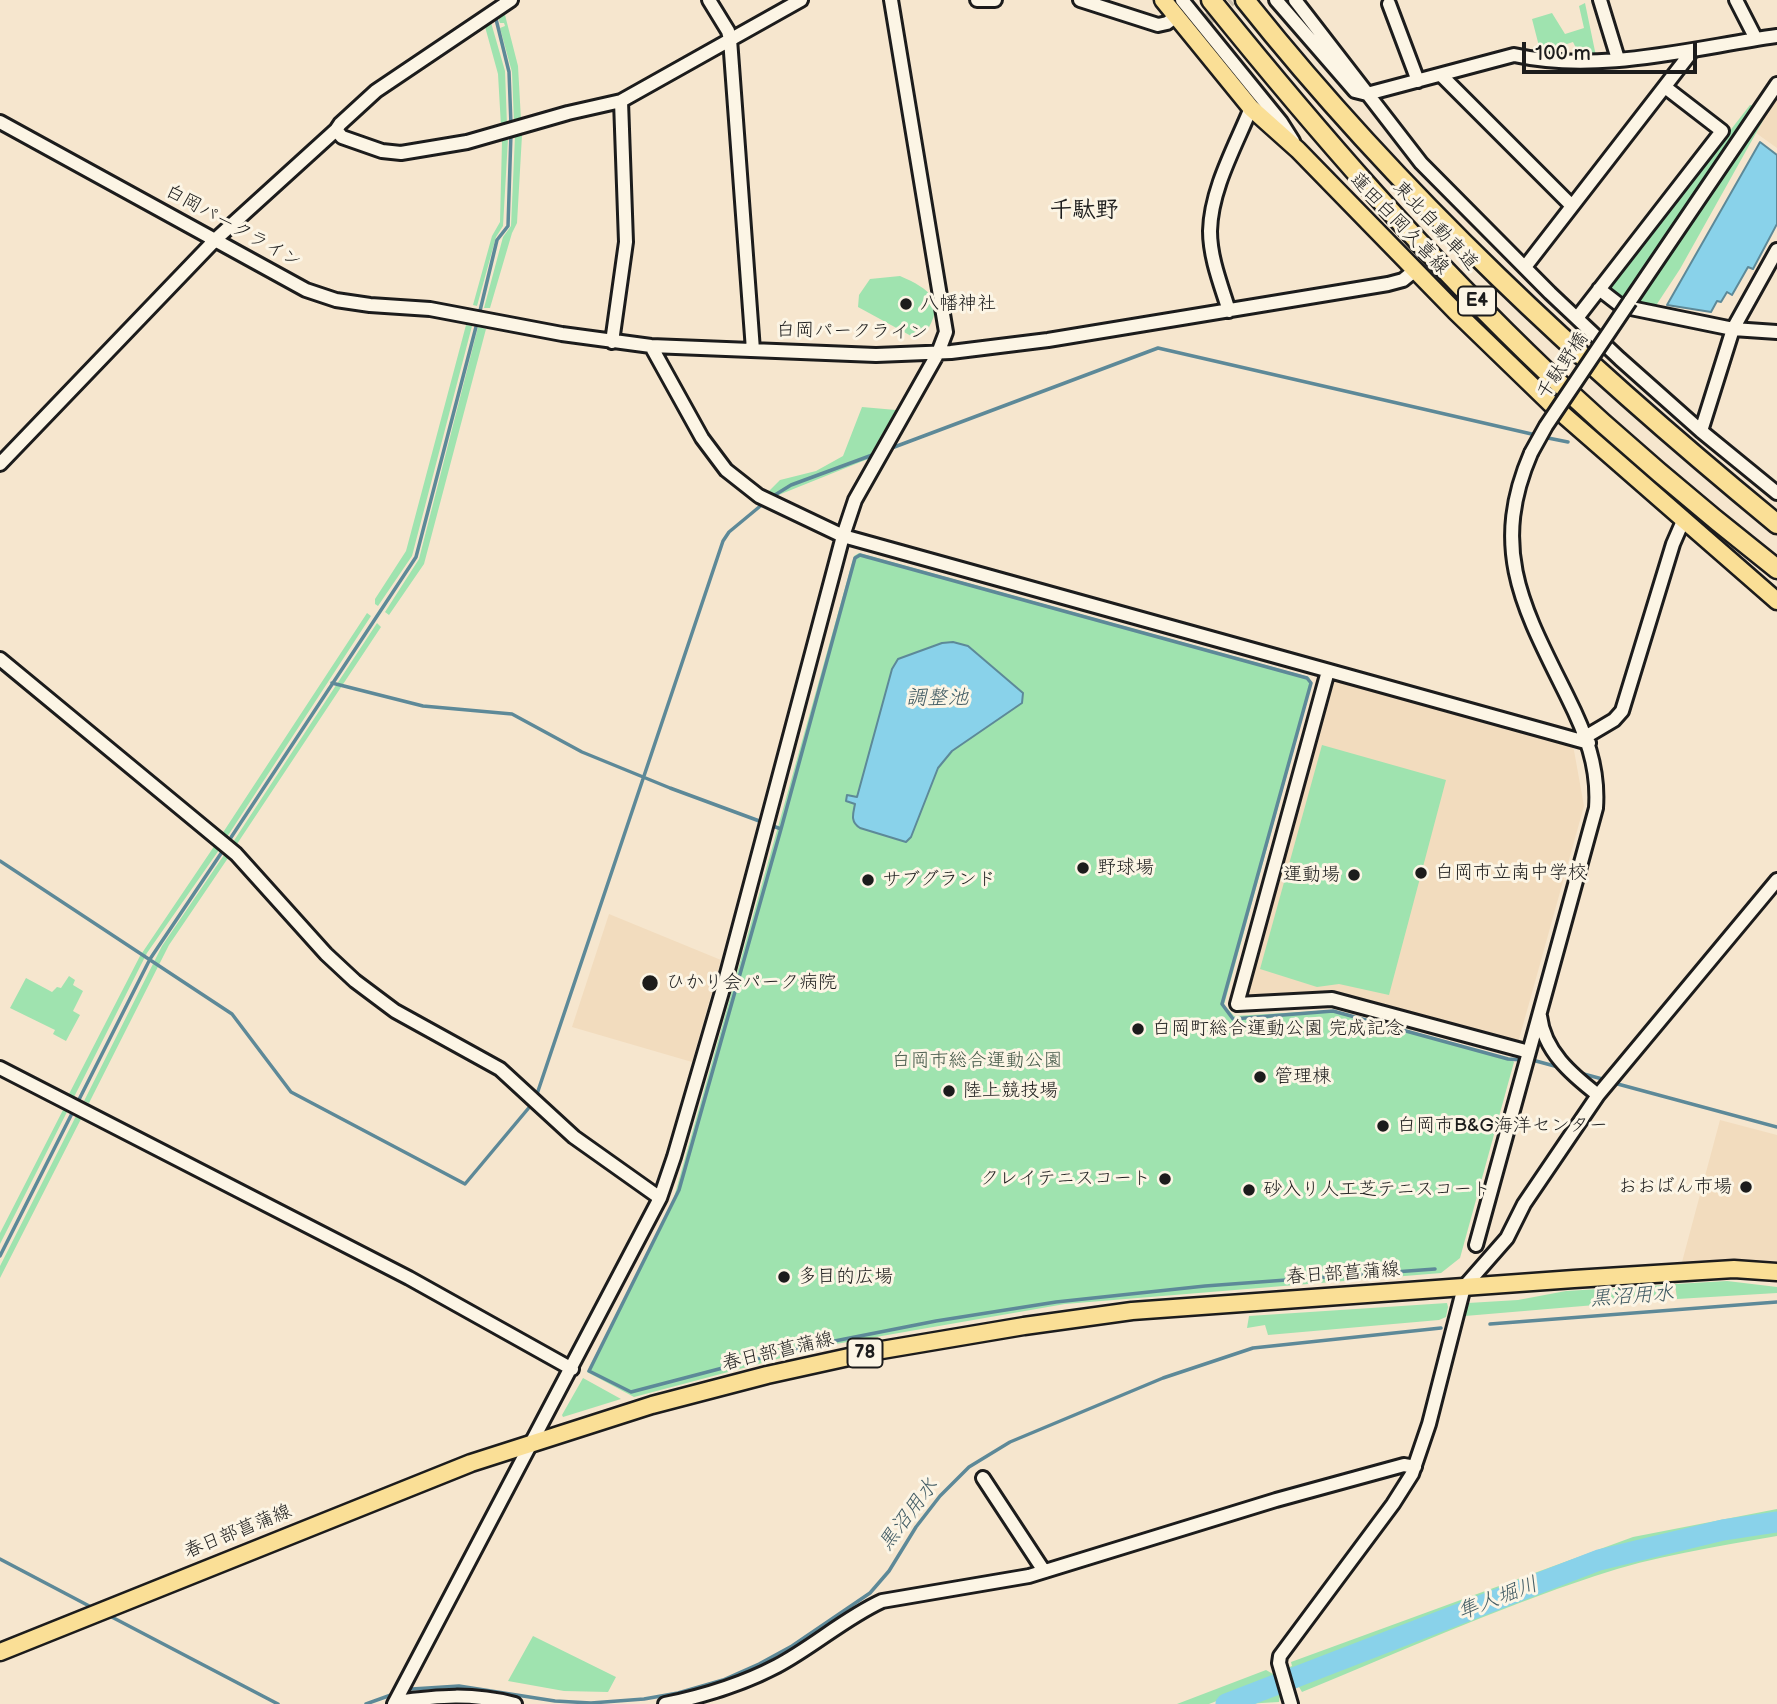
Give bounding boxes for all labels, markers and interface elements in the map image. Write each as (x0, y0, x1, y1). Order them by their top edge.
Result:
scale bar (1525, 28, 1700, 72)
text: 100 m (1535, 41, 1591, 66)
street label: 蓮田白岡久喜線 (1345, 168, 1453, 280)
street label: 東北自動車道 (1388, 177, 1482, 275)
street label: 白岡パークライン (161, 180, 305, 274)
district label: 千駄野 (1050, 197, 1118, 225)
road number: E4 (1458, 286, 1496, 316)
place label: 八幡神社 (920, 293, 996, 315)
marker: 八幡神社 (898, 296, 914, 312)
street label: 白岡パークライン (776, 319, 928, 345)
street label: 千駄野橋 (1532, 328, 1594, 404)
water label: 調整池 (906, 686, 968, 712)
place label: 野球場 (1097, 857, 1154, 879)
marker: 野球場 (1075, 860, 1091, 876)
place label: 白岡市立南中学校 (1435, 862, 1587, 884)
place label: 運動場 (1283, 864, 1340, 886)
marker: 白岡市立南中学校 (1413, 865, 1429, 881)
marker: 運動場 (1346, 867, 1362, 883)
place label: サブグランド (882, 869, 996, 891)
marker: サブグランド (860, 872, 876, 888)
place label: ひかり会パーク病院 (666, 972, 837, 994)
marker: ひかり会パーク病院 (640, 973, 660, 993)
place label: 白岡町総合運動公園 完成記念 (1152, 1018, 1404, 1040)
marker: 白岡町総合運動公園 完成記念 (1130, 1021, 1146, 1037)
park label: 白岡市総合運動公園 (892, 1050, 1062, 1072)
place label: 管理棟 (1274, 1066, 1331, 1088)
marker: 管理棟 (1252, 1069, 1268, 1085)
place label: 陸上競技場 (963, 1080, 1058, 1102)
marker: 陸上競技場 (941, 1083, 957, 1099)
place label: 白岡市B&G海洋センター (1397, 1115, 1608, 1137)
marker: 白岡市B&G海洋センター (1375, 1118, 1391, 1134)
place label: クレイテニスコート (980, 1168, 1151, 1190)
marker: クレイテニスコート (1157, 1171, 1173, 1187)
place label: おおばん市場 (1618, 1176, 1732, 1198)
place label: 砂入り人工芝テニスコート (1263, 1179, 1491, 1201)
marker: おおばん市場 (1738, 1179, 1754, 1195)
marker: 砂入り人工芝テニスコート (1241, 1182, 1257, 1198)
street label: 春日部菖蒲線 (1285, 1259, 1401, 1289)
place label: 多目的広場 (798, 1266, 893, 1288)
marker: 多目的広場 (776, 1269, 792, 1285)
water label: 黒沼用水 (1589, 1282, 1675, 1312)
street label: 春日部菖蒲線 (720, 1328, 836, 1376)
road number: 78 (848, 1338, 882, 1368)
water label: 黒沼用水 (874, 1474, 944, 1556)
street label: 春日部菖蒲線 (181, 1500, 295, 1564)
water label: 隼人堀川 (1454, 1572, 1542, 1626)

